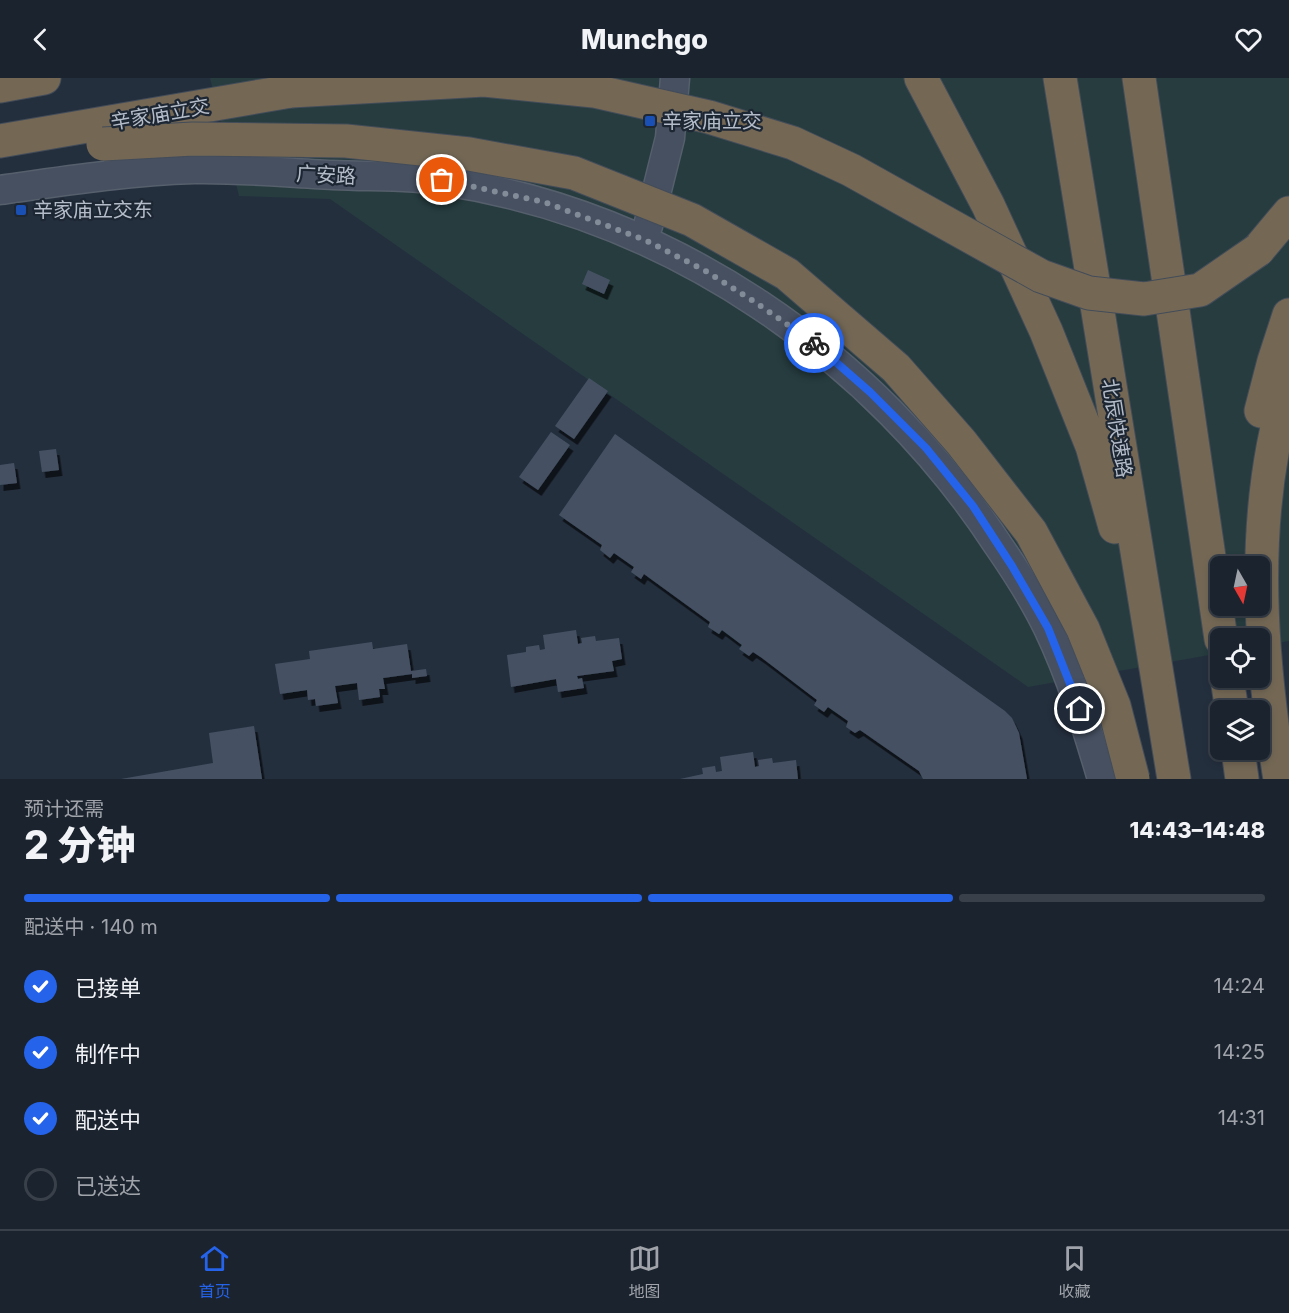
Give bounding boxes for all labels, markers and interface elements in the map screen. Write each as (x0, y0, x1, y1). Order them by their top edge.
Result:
icon: back (24, 23, 57, 56)
text: Munchgo (581, 23, 708, 56)
icon: heart (1232, 23, 1265, 56)
street label: 辛家庙立交 (109, 93, 211, 135)
place label: 辛家庙立交 (662, 109, 762, 133)
marker: 辛家庙立交 (643, 114, 657, 128)
pin (416, 154, 467, 205)
street label: 广安路 (295, 161, 357, 189)
icon: bag (425, 163, 458, 196)
place label: 辛家庙立交东 (33, 198, 153, 222)
marker: 辛家庙立交东 (14, 203, 28, 217)
courier (784, 313, 844, 373)
icon: bike (798, 327, 831, 360)
street label: 北辰快速路 (1097, 377, 1137, 479)
north arrow (1210, 556, 1270, 616)
map controls (1210, 556, 1270, 760)
button: locate (1210, 628, 1270, 688)
pin (1054, 683, 1105, 734)
icon: home (1063, 692, 1096, 725)
button: layers (1210, 700, 1270, 760)
text: 预计还需 (24, 797, 104, 821)
text: 14:43–14:48 (1129, 817, 1265, 843)
text: 2 分钟 (24, 821, 135, 868)
text: 配送中 · 140 m (24, 915, 158, 939)
icon: check (24, 970, 57, 1003)
text: 14:24 (1213, 974, 1265, 998)
text: 已接单 (75, 975, 141, 1001)
icon: check (24, 1036, 57, 1069)
text: 14:25 (1214, 1040, 1265, 1064)
text: 制作中 (75, 1041, 141, 1067)
icon: check (24, 1102, 57, 1135)
text: 14:31 (1218, 1106, 1265, 1130)
text: 配送中 (75, 1107, 141, 1133)
text: 已送达 (75, 1173, 141, 1199)
tab: 首页 (198, 1242, 231, 1302)
tab: 地图 (628, 1242, 661, 1302)
tab: 收藏 (1058, 1242, 1091, 1302)

